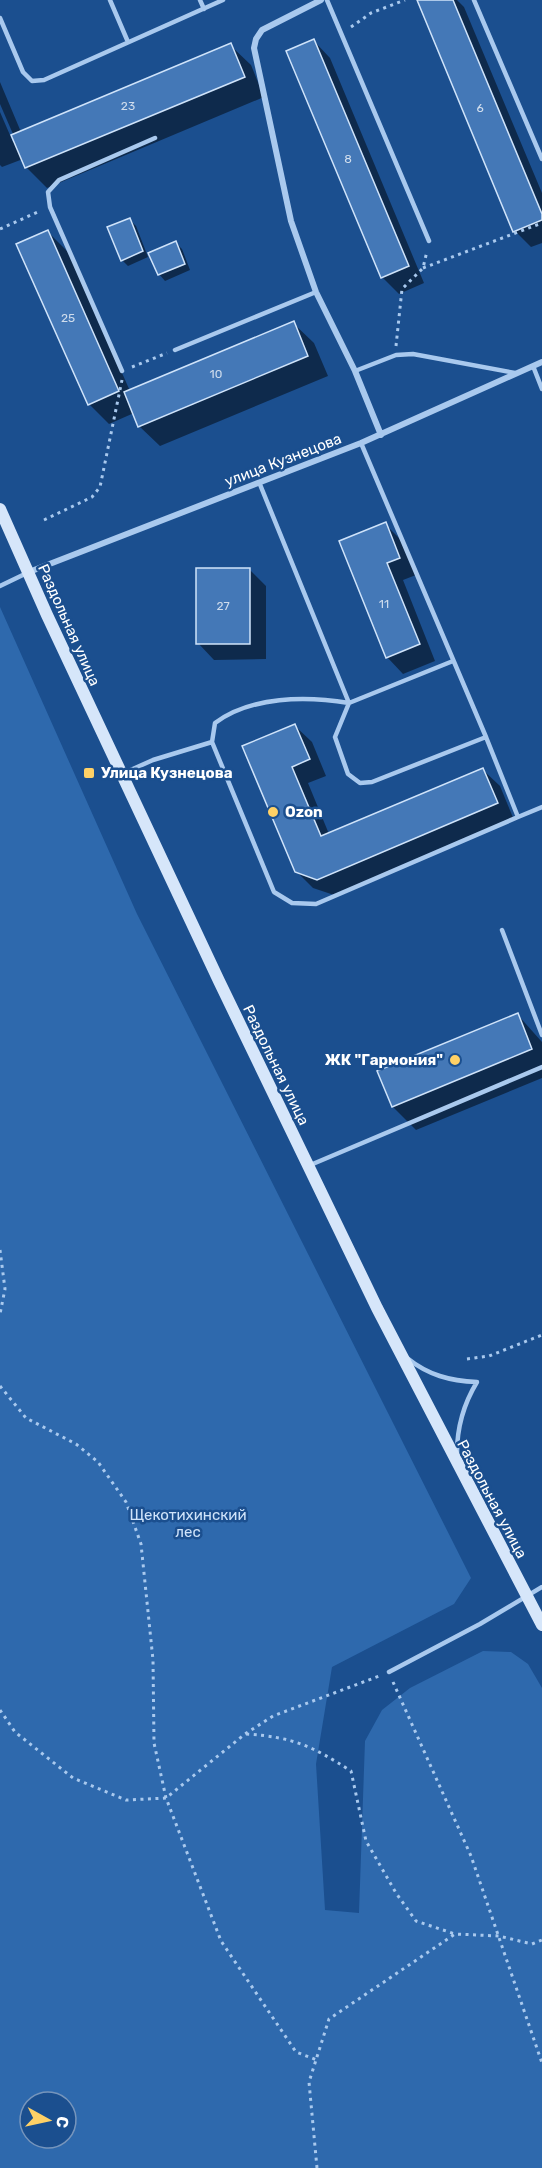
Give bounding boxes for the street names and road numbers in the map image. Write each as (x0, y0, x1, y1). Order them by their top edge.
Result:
street label: улица Кузнецова (222, 429, 344, 491)
street label: Раздольная улица (34, 561, 104, 689)
street label: Раздольная улица (239, 1002, 313, 1128)
street label: Раздольная улица (453, 1437, 531, 1561)

